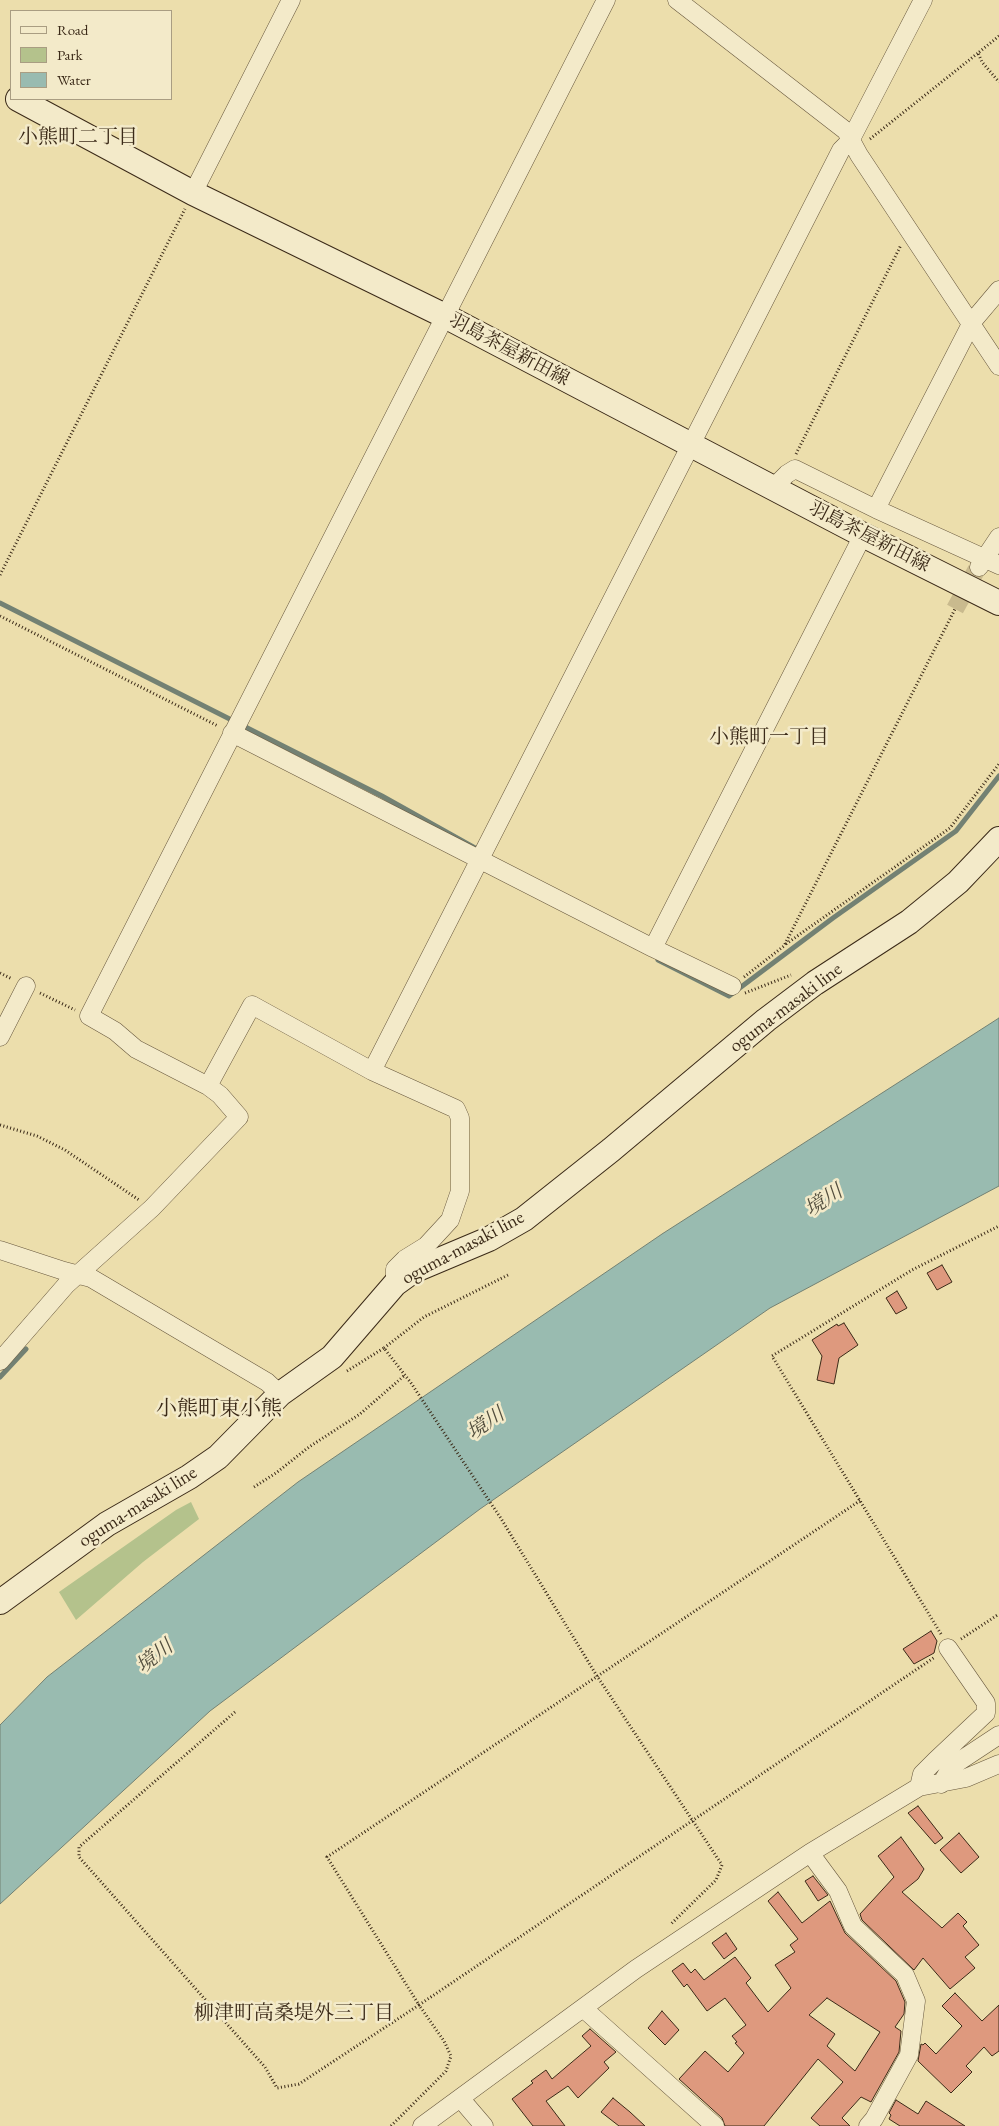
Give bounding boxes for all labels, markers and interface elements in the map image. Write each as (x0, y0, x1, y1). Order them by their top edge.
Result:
legend (10, 10, 172, 100)
text: Road (57, 20, 88, 39)
text: Park (57, 45, 83, 64)
text: Water (57, 70, 91, 89)
district label: 小熊町二丁目 (18, 126, 138, 150)
street label: 羽島茶屋新田線 (445, 309, 573, 391)
street label: 羽島茶屋新田線 (805, 497, 933, 577)
district label: 小熊町一丁目 (709, 726, 829, 750)
street label: oguma-masaki line (725, 958, 847, 1058)
water label: 境川 (801, 1180, 847, 1222)
street label: oguma-masaki line (398, 1206, 528, 1290)
district label: 小熊町東小熊 (156, 1396, 282, 1422)
water label: 境川 (463, 1403, 509, 1445)
street label: oguma-masaki line (75, 1461, 201, 1553)
water label: 境川 (132, 1635, 178, 1679)
district label: 柳津町高桑堤外三丁目 (194, 2002, 394, 2026)

